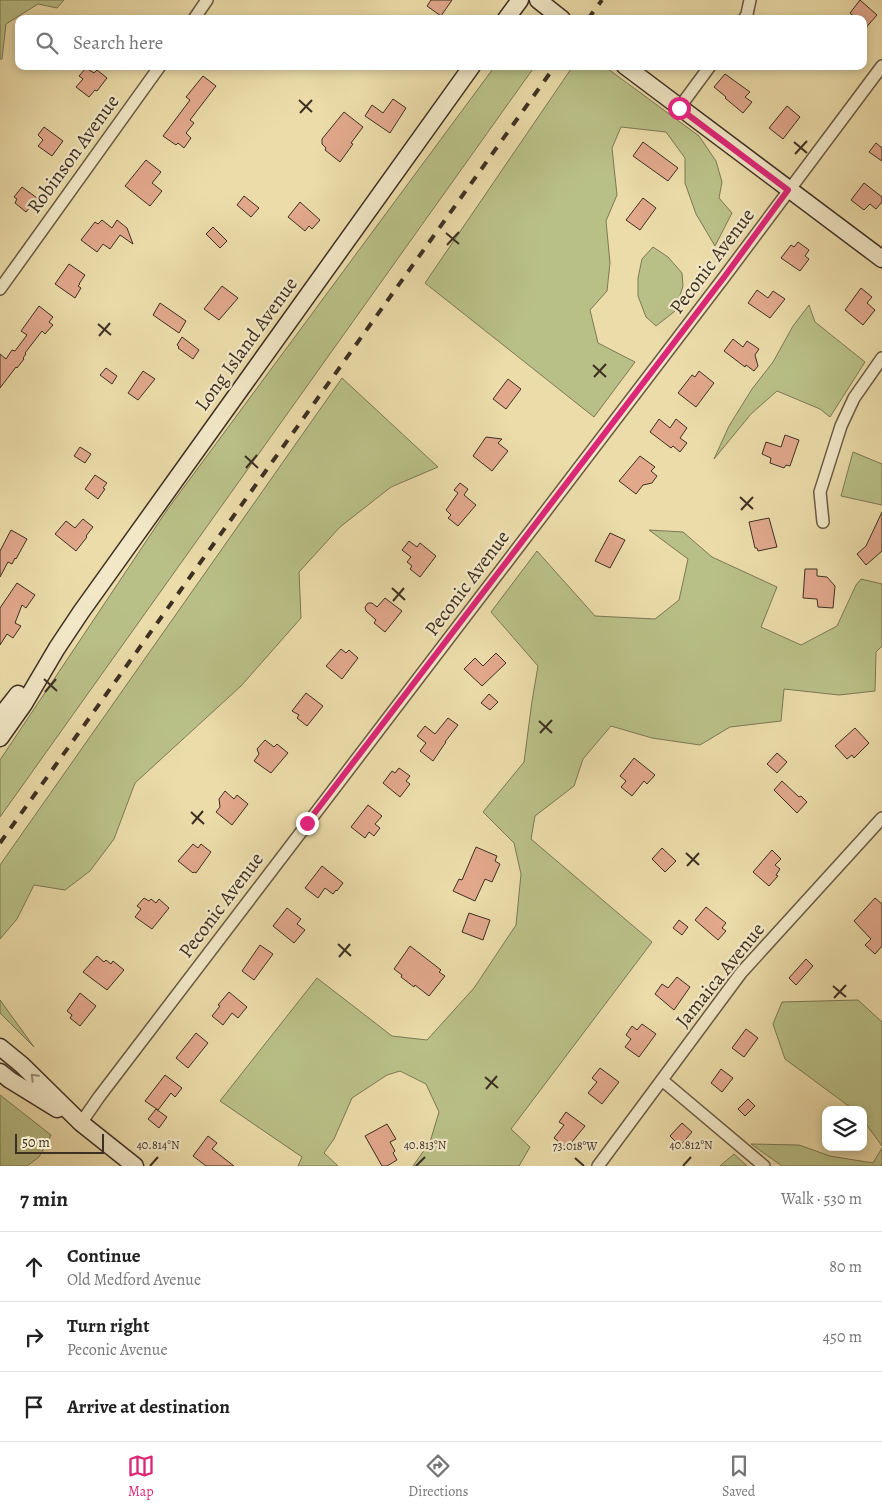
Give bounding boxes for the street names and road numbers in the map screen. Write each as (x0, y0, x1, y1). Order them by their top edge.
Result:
street label: Robinson Avenue (21, 89, 125, 219)
street label: Peconic Avenue (663, 203, 761, 319)
street label: Long Island Avenue (188, 272, 304, 416)
street label: Peconic Avenue (418, 525, 516, 641)
street label: Peconic Avenue (172, 847, 270, 963)
street label: Jamaica Avenue (669, 917, 771, 1033)

